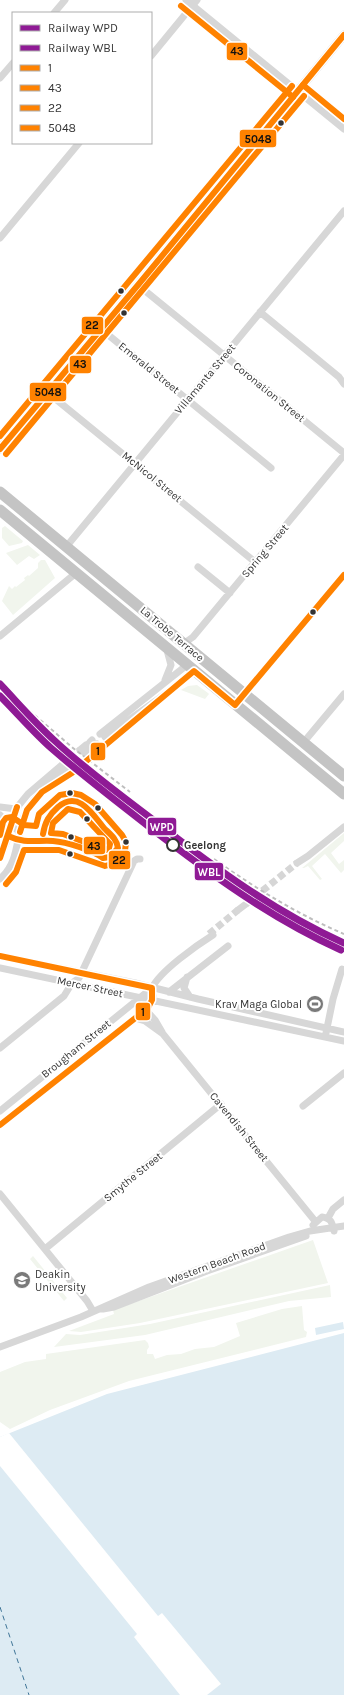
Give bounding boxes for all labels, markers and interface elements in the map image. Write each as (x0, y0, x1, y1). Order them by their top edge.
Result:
legend (12, 12, 152, 144)
text: Railway WPD (48, 21, 118, 35)
text: Railway WBL (48, 41, 117, 55)
line badge: 43 (226, 42, 248, 61)
text: 43 (230, 45, 244, 58)
text: 1 (48, 61, 52, 75)
text: 43 (48, 81, 62, 95)
text: 22 (48, 101, 62, 115)
unlabelled marker (276, 118, 286, 128)
text: 5048 (48, 121, 76, 135)
line badge: 5048 (239, 129, 277, 148)
text: 5048 (244, 133, 272, 146)
unlabelled marker (116, 286, 126, 296)
unlabelled marker (119, 308, 129, 318)
line badge: 22 (81, 316, 104, 335)
text: 22 (85, 319, 99, 332)
street label: Emerald Street (116, 339, 182, 397)
street label: Villamanta Street (172, 341, 238, 417)
line badge: 43 (69, 355, 92, 374)
text: 43 (73, 358, 87, 371)
street label: Coronation Street (231, 359, 307, 425)
line badge: 5048 (29, 382, 67, 402)
text: 5048 (34, 386, 62, 399)
street label: McNicol Street (119, 449, 185, 505)
street label: Spring Street (239, 522, 291, 580)
street label: La Trobe Terrace (138, 604, 207, 665)
unlabelled marker (308, 607, 318, 617)
line badge: 1 (90, 742, 106, 761)
text: 1 (96, 745, 100, 758)
unlabelled marker (65, 788, 75, 798)
unlabelled marker (93, 803, 103, 813)
unlabelled marker (82, 814, 92, 824)
line badge: WPD (147, 817, 177, 836)
text: WPD (150, 821, 174, 834)
unlabelled marker (66, 832, 76, 842)
line badge: 43 (83, 836, 106, 855)
unlabelled marker (121, 837, 131, 847)
marker: Geelong (166, 838, 180, 852)
place label: Geelong (184, 839, 227, 852)
text: 43 (87, 840, 101, 853)
unlabelled marker (65, 849, 75, 859)
line badge: 22 (108, 850, 131, 870)
text: 22 (112, 854, 126, 867)
line badge: WBL (194, 862, 224, 881)
text: WBL (198, 866, 221, 879)
street label: Mercer Street (56, 974, 124, 1000)
sports icon: Krav Maga Global (305, 994, 325, 1014)
place label: Krav Maga Global (215, 998, 302, 1011)
line badge: 1 (135, 1002, 151, 1021)
text: 1 (141, 1006, 145, 1019)
street label: Brougham Street (39, 1017, 113, 1081)
street label: Cavendish Street (207, 1090, 271, 1164)
street label: Smythe Street (101, 1150, 165, 1204)
street label: Western Beach Road (167, 1239, 267, 1287)
place label: Deakin University (35, 1268, 86, 1294)
school or university icon: Deakin University (12, 1270, 32, 1290)

